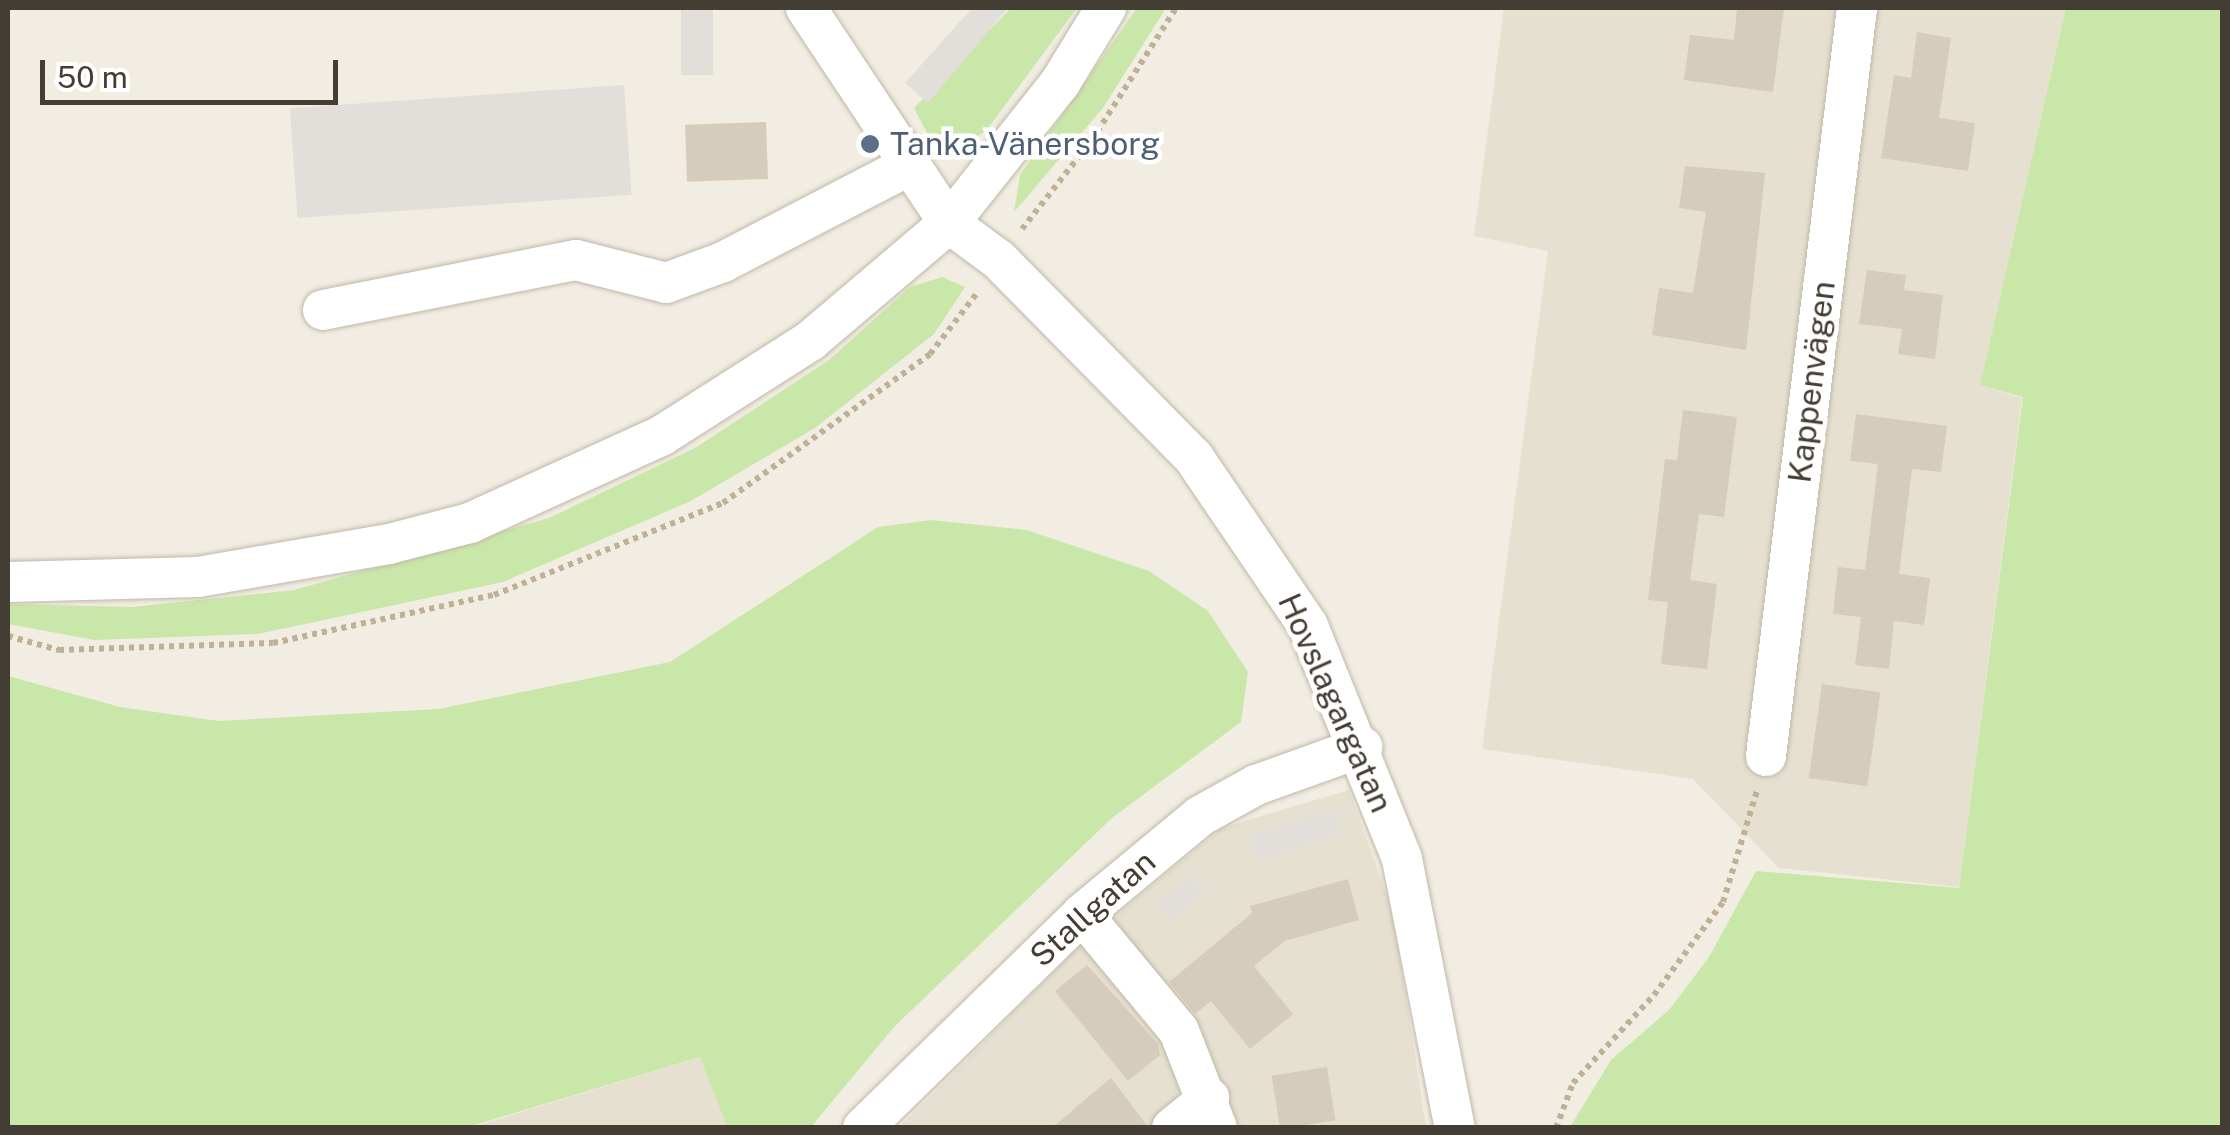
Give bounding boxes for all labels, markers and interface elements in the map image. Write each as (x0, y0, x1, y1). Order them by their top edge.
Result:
scale bar (45, 40, 342, 102)
text: 50 m (57, 59, 128, 95)
place label: Tanka-Vänersborg (890, 125, 1160, 163)
marker: Tanka-Vänersborg (859, 133, 881, 155)
street label: Kappenvägen (1781, 279, 1843, 485)
street label: Hovslagargatan (1270, 588, 1400, 818)
street label: Stallgatan (1023, 843, 1163, 975)

